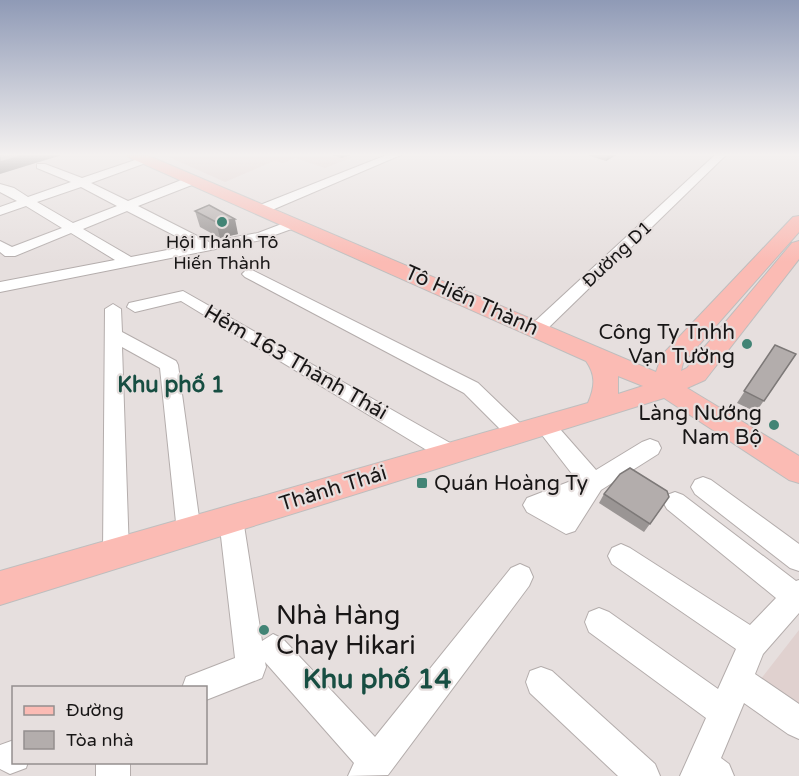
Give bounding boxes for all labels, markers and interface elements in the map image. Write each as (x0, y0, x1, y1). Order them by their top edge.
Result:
marker: Hội Thánh Tô Hiến Thành (215, 215, 229, 229)
street label: Đường D1 (578, 216, 656, 292)
place label: Hội Thánh Tô Hiến Thành (166, 231, 278, 274)
street label: Tô Hiến Thành (401, 260, 542, 341)
street label: Hẻm 163 Thành Thái (199, 300, 392, 425)
place label: Công Ty Tnhh Vạn Tường (599, 320, 735, 369)
marker: Công Ty Tnhh Vạn Tường (740, 337, 754, 351)
district label: Khu phố 1 (117, 372, 225, 398)
place label: Làng Nướng Nam Bộ (638, 401, 762, 450)
marker: Làng Nướng Nam Bộ (767, 418, 781, 432)
street label: Thành Thái (277, 460, 390, 517)
place label: Quán Hoàng Ty (434, 471, 588, 496)
marker: Quán Hoàng Ty (415, 476, 429, 490)
place label: Nhà Hàng Chay Hikari (276, 600, 416, 661)
marker: Nhà Hàng Chay Hikari (257, 623, 271, 637)
district label: Khu phố 14 (303, 663, 451, 696)
legend (12, 686, 207, 764)
text: Đường (66, 699, 124, 721)
text: Tòa nhà (66, 729, 134, 751)

